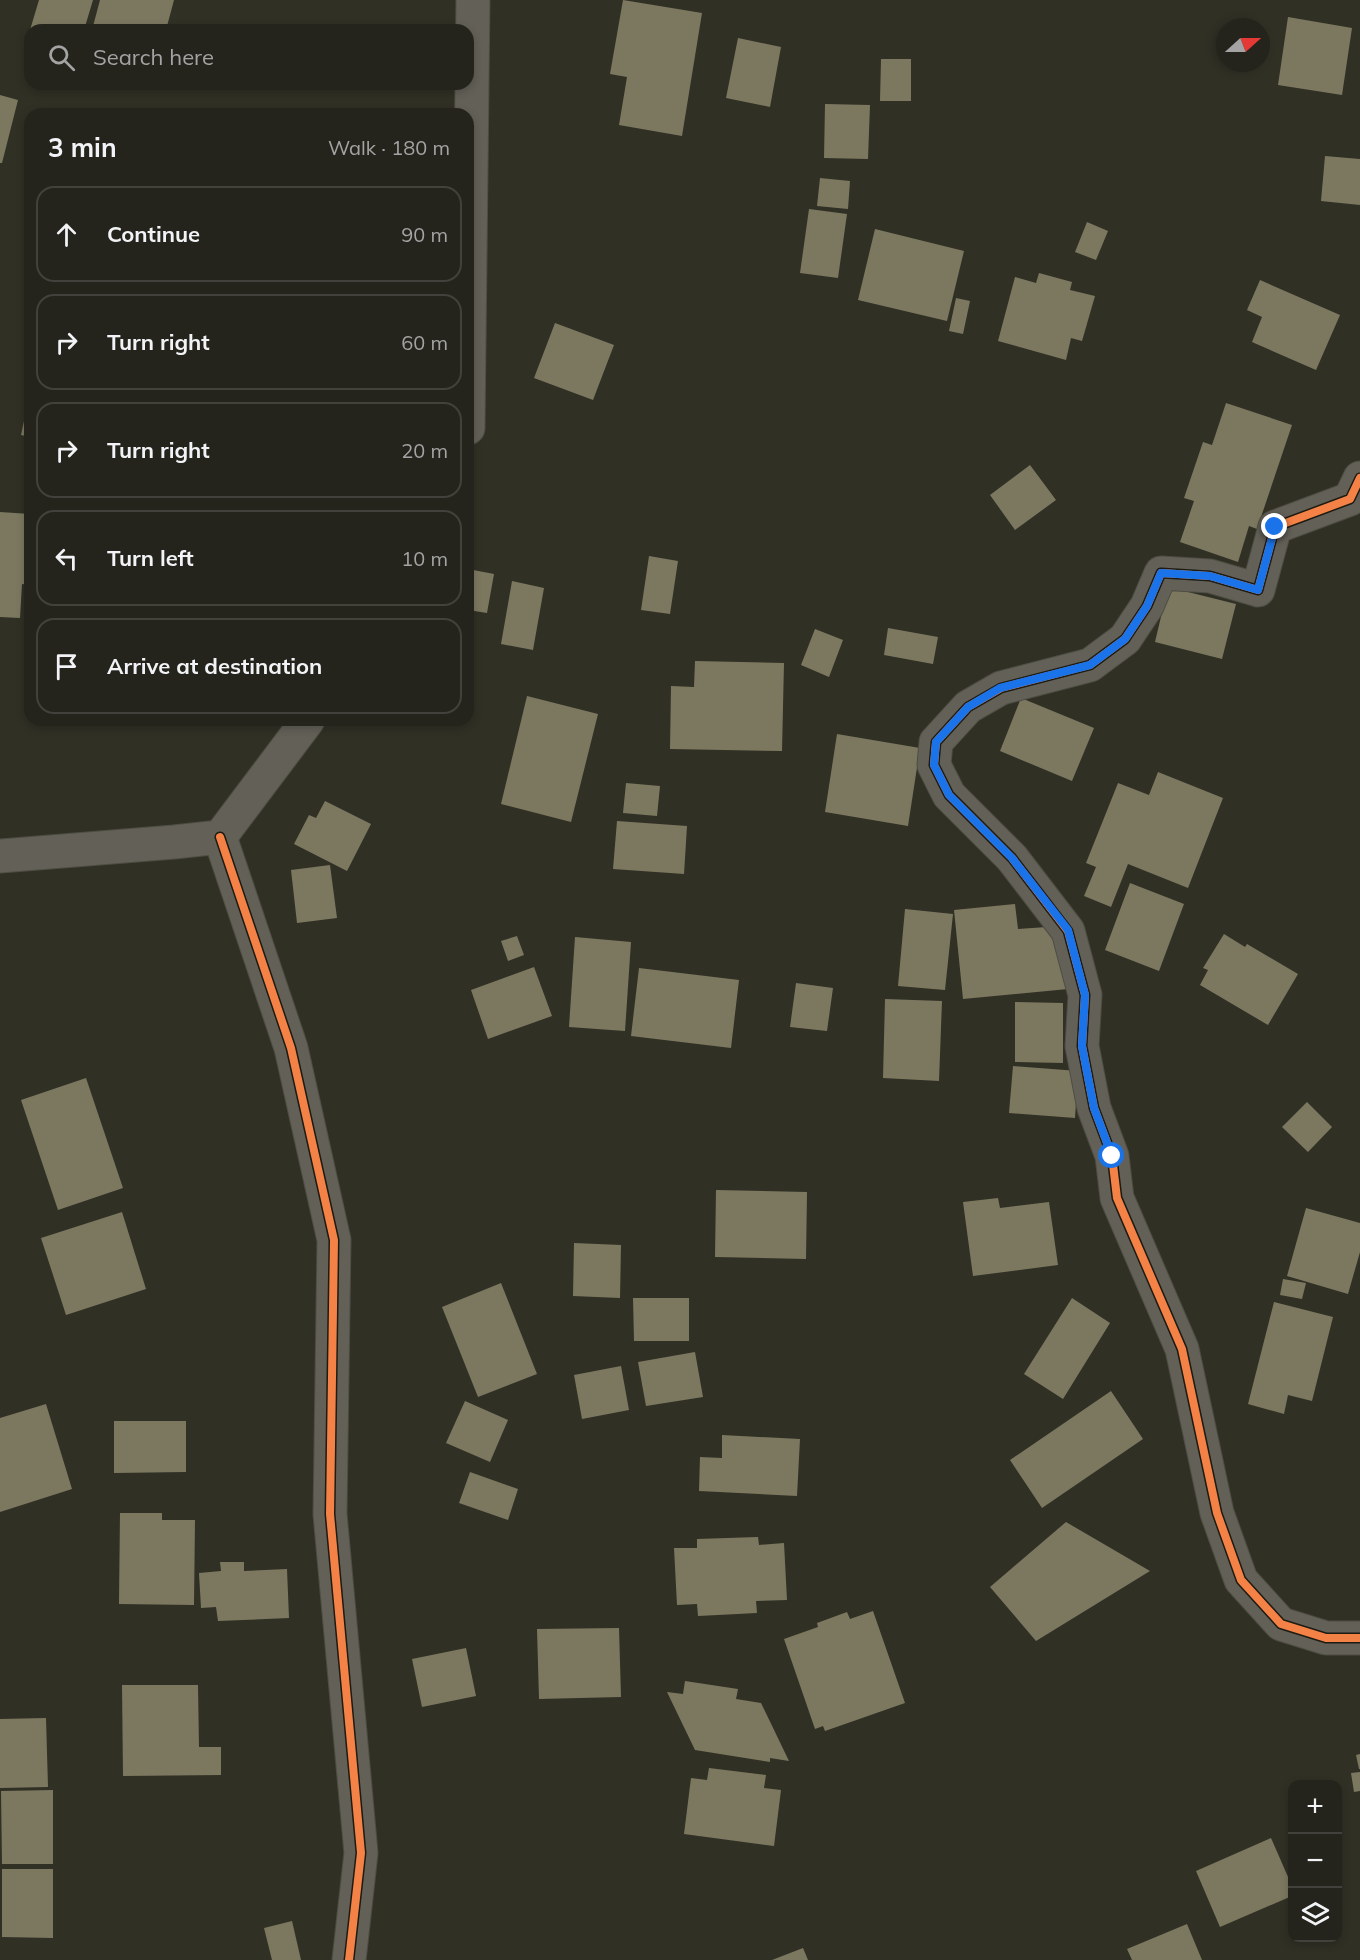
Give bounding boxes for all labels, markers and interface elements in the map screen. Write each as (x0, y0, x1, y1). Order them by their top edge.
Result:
north arrow (1216, 18, 1270, 72)
search box (24, 24, 474, 90)
icon: search (45, 41, 78, 74)
text: Search here (93, 43, 214, 71)
text: 3 min (48, 131, 117, 164)
text: Walk · 180 m (328, 135, 450, 160)
icon: ahead (50, 218, 83, 251)
text: Continue (107, 220, 200, 248)
text: 90 m (401, 222, 448, 247)
icon: right (50, 326, 83, 359)
text: Turn right (107, 328, 210, 356)
text: 60 m (401, 330, 448, 355)
icon: right (50, 434, 83, 467)
text: Turn right (107, 436, 210, 464)
text: 20 m (401, 438, 448, 463)
route end (1261, 513, 1287, 539)
icon: left (50, 542, 83, 575)
text: Turn left (107, 544, 194, 572)
text: 10 m (401, 546, 448, 571)
icon: arrive (50, 650, 83, 683)
text: Arrive at destination (107, 652, 322, 680)
route start (1098, 1142, 1124, 1168)
map controls (1288, 1780, 1342, 1942)
button: + (1288, 1780, 1342, 1834)
button: − (1288, 1834, 1342, 1888)
button: layers (1288, 1888, 1342, 1942)

